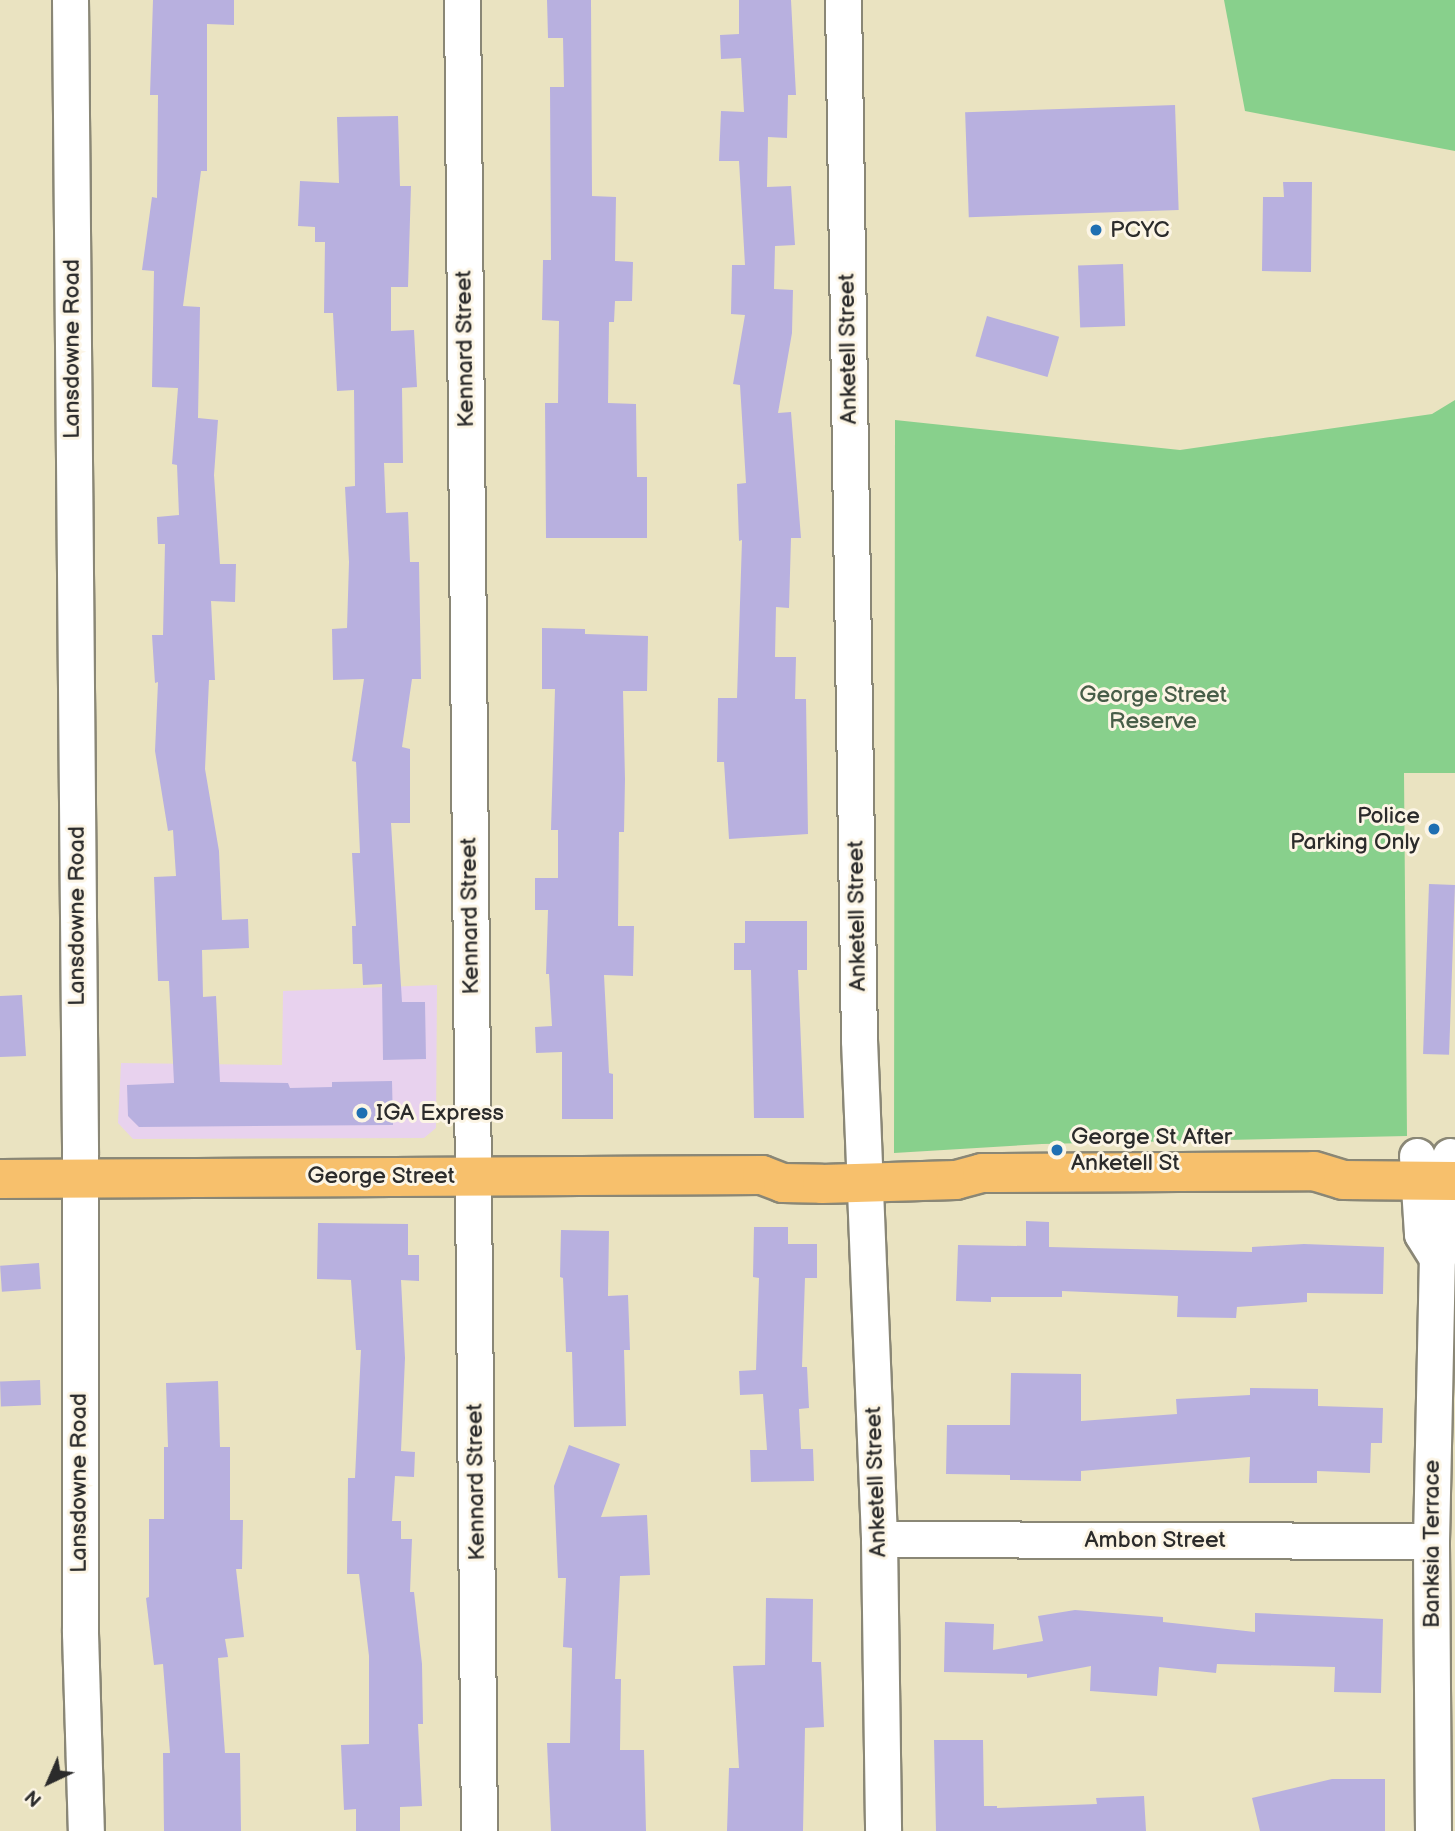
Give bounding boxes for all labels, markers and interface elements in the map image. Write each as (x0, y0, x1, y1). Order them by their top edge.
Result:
place label: PCYC (1110, 216, 1170, 244)
marker: PCYC (1088, 222, 1104, 238)
street label: Lansdowne Road (58, 259, 86, 439)
street label: Kennard Street (450, 270, 480, 428)
street label: Anketell Street (833, 273, 863, 425)
park label: George Street Reserve (1079, 681, 1227, 735)
place label: Police Parking Only (1290, 802, 1420, 856)
marker: Police Parking Only (1426, 821, 1442, 837)
street label: Lansdowne Road (63, 826, 91, 1006)
street label: Kennard Street (455, 837, 485, 995)
street label: Anketell Street (842, 840, 872, 992)
place label: IGA Express (376, 1099, 504, 1127)
marker: IGA Express (354, 1105, 370, 1121)
place label: George St After Anketell St (1071, 1123, 1233, 1177)
marker: George St After Anketell St (1049, 1142, 1065, 1158)
street label: George Street (307, 1162, 455, 1190)
street label: Lansdowne Road (65, 1393, 93, 1573)
street label: Kennard Street (461, 1403, 491, 1561)
street label: Anketell Street (860, 1406, 892, 1558)
street label: Banksia Terrace (1418, 1459, 1446, 1629)
street label: Ambon Street (1084, 1526, 1226, 1554)
north arrow (14, 1747, 84, 1817)
text: N (21, 1784, 47, 1811)

